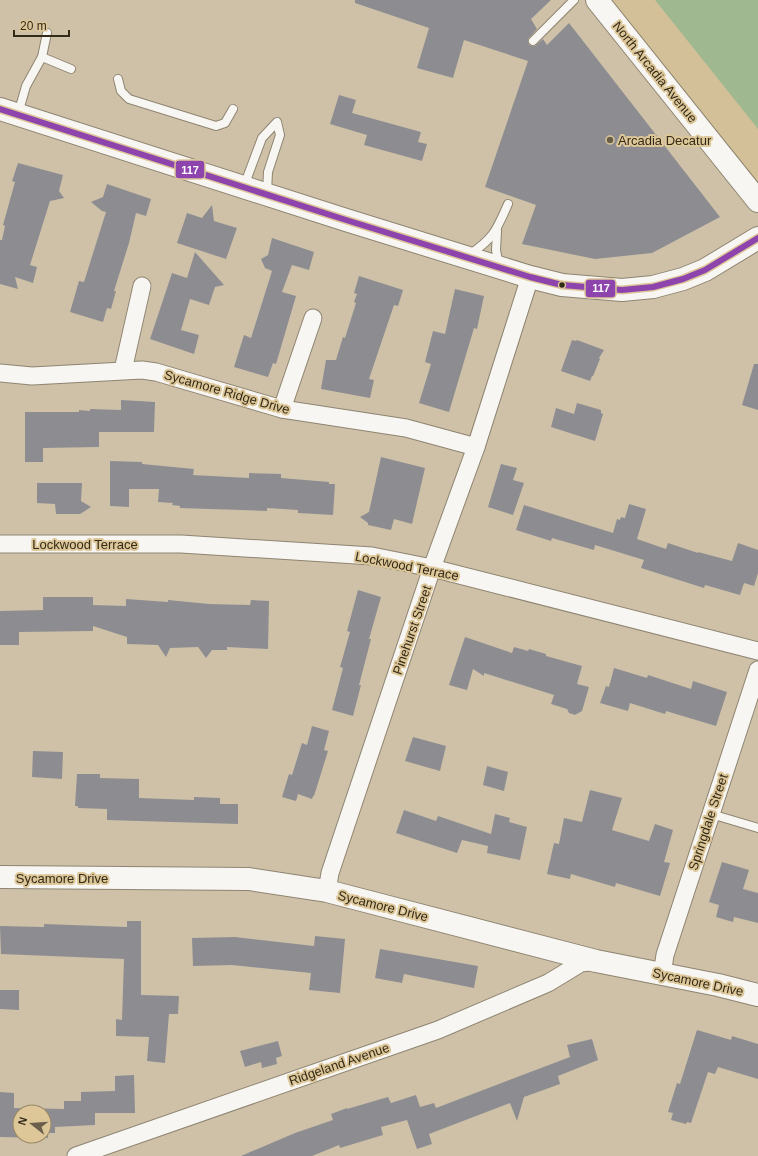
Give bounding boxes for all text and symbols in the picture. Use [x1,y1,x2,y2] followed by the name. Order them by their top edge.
[14,12,69,38] scale bar
[20,19,47,33] text: 20 m
[610,19,700,125] street label: North Arcadia Avenue
[618,133,712,148] place label: Arcadia Decatur
[605,135,615,145] marker: Arcadia Decatur
[175,160,205,179] line badge: 117
[181,164,199,176] text: 117
[585,279,616,298] line badge: 117
[557,280,567,290] unlabelled marker
[592,282,610,294] text: 117
[162,367,292,417] street label: Sycamore Ridge Drive
[32,537,138,552] street label: Lockwood Terrace
[354,549,460,583] street label: Lockwood Terrace
[390,583,434,677] street label: Pinehurst Street
[685,772,731,872] street label: Springdale Street
[16,871,108,886] street label: Sycamore Drive
[336,888,430,924] street label: Sycamore Drive
[651,965,745,999] street label: Sycamore Drive
[287,1040,391,1088] street label: Ridgeland Avenue
[12,1104,52,1144] north arrow
[16,1115,29,1127] text: N

